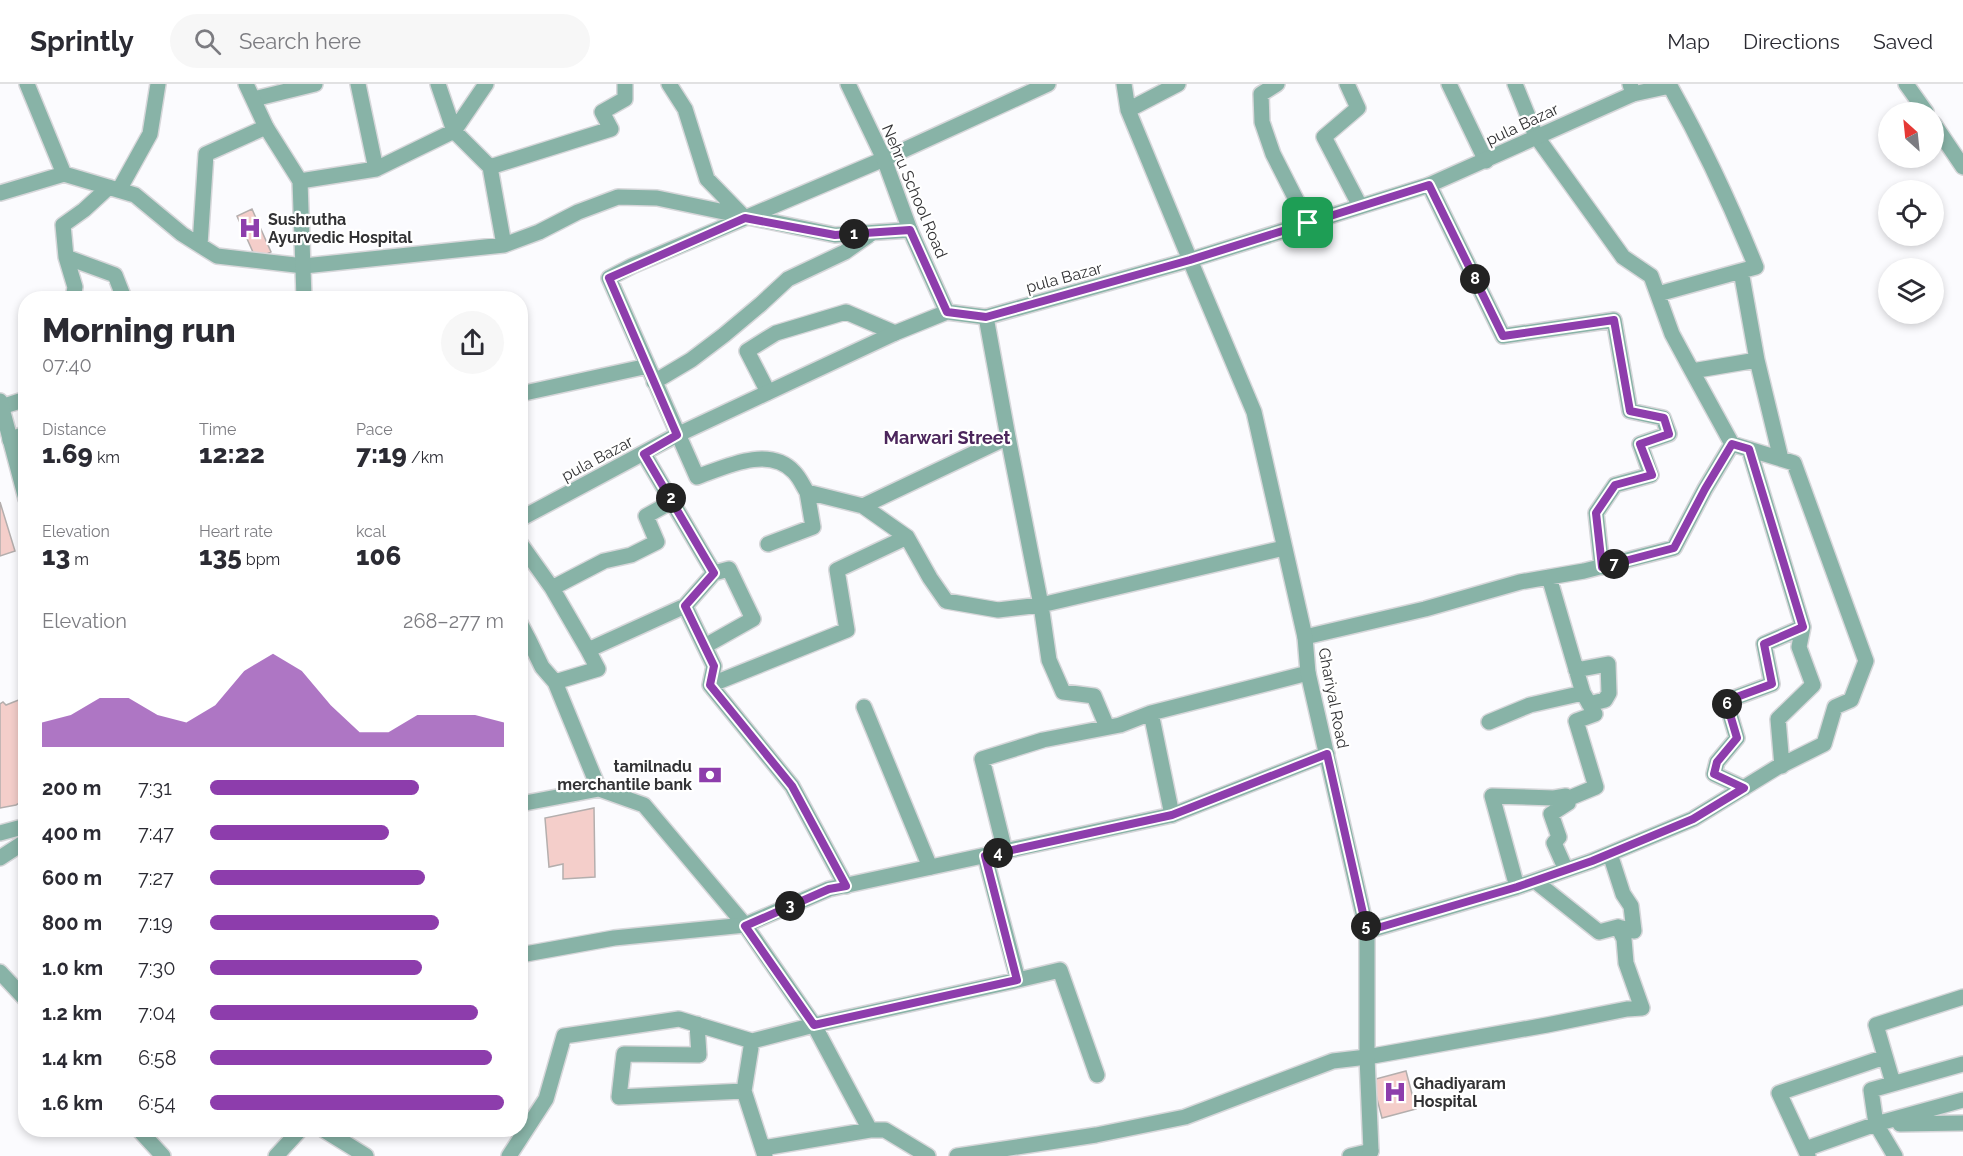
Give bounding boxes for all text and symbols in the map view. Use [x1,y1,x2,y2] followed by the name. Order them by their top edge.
[170,14,590,68] search box
[30,25,134,58] text: Sprintly
[191,25,224,58] icon: search
[239,28,361,54] text: Search here
[1667,29,1710,54] text: Map
[1743,29,1840,54] text: Directions
[1873,29,1933,54] text: Saved
[1483,99,1562,150] street label: pula Bazar
[1878,102,1944,168] north arrow
[1878,102,1944,324] map controls
[878,122,951,261] street label: Nehru School Road
[1878,180,1944,246] button: locate
[1282,197,1333,248] pin
[1291,206,1324,239] icon: arrive
[268,210,413,247] place label: Sushrutha Ayurvedic Hospital
[237,215,263,241] hospital icon: Sushrutha Ayurvedic Hospital
[839,219,869,249] pin: 1
[850,224,858,243] text: 1
[1024,258,1105,297] street label: pula Bazar
[1878,258,1944,324] button: layers
[1460,264,1490,294] pin: 8
[1470,269,1480,288] text: 8
[42,311,236,350] text: Morning run
[441,311,504,374] button: share
[42,353,92,377] text: 07:40
[42,420,106,439] text: Distance
[199,420,236,439] text: Time
[356,420,393,439] text: Pace
[884,427,1010,448] district label: Marwari Street
[558,432,637,485] street label: pula Bazar
[42,439,93,469] text: 1.69
[199,439,265,469] text: 12:22
[356,439,407,469] text: 7:19
[93,448,120,467] text: km
[407,448,444,467] text: /km
[656,483,686,513] pin: 2
[666,488,676,507] text: 2
[42,522,110,541] text: Elevation
[199,522,273,541] text: Heart rate
[356,522,386,541] text: kcal
[42,541,70,571] text: 13
[199,541,242,571] text: 135
[356,541,401,571] text: 106
[1599,549,1629,579] pin: 7
[70,550,89,569] text: m
[242,550,280,569] text: bpm
[1610,554,1618,573] text: 7
[42,609,127,633] text: Elevation
[403,609,504,633] text: 268–277 m
[1314,646,1353,750] street label: Ghariyal Road
[1712,689,1742,719] pin: 6
[1722,694,1732,713] text: 6
[557,757,692,794] place label: tamilnadu merchantile bank
[697,762,723,788] bank icon: tamilnadu merchantile bank
[42,776,101,800] text: 200 m
[138,776,172,800] text: 7:31
[42,821,101,845] text: 400 m
[138,821,174,845] text: 7:47
[983,838,1013,868] pin: 4
[993,843,1003,862] text: 4
[42,866,102,890] text: 600 m
[138,866,174,890] text: 7:27
[775,891,805,921] pin: 3
[786,896,794,915] text: 3
[42,911,102,935] text: 800 m
[138,911,173,935] text: 7:19
[1351,911,1381,941] pin: 5
[1362,916,1370,935] text: 5
[42,956,103,980] text: 1.0 km
[138,956,175,980] text: 7:30
[42,1001,102,1025] text: 1.2 km
[138,1001,176,1025] text: 7:04
[42,1046,102,1070] text: 1.4 km
[138,1046,177,1070] text: 6:58
[1413,1074,1506,1111] place label: Ghadiyaram Hospital
[1382,1079,1408,1105] hospital icon: Ghadiyaram Hospital
[42,1091,103,1115] text: 1.6 km
[138,1091,176,1115] text: 6:54

